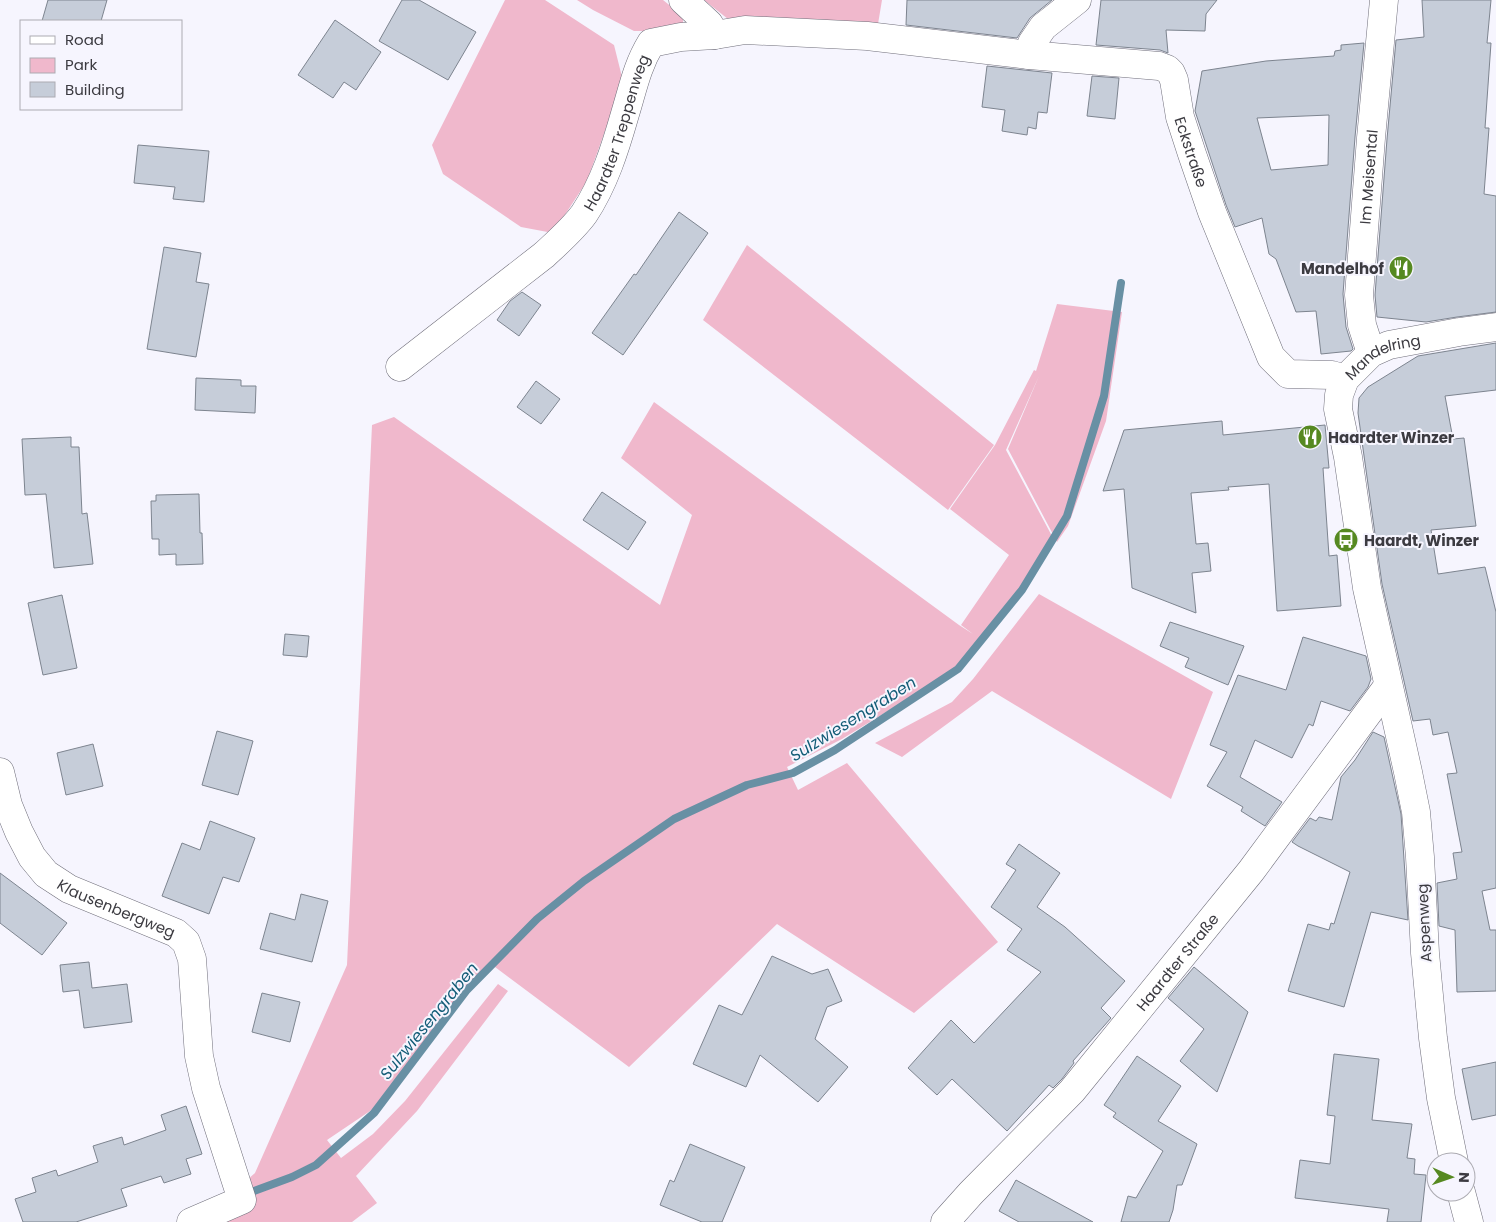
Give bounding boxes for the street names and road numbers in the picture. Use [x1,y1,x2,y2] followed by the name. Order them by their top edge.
[578,51,654,215] street label: Haardter Treppenweg
[1170,114,1213,190] street label: Eckstraße
[1354,128,1382,225] street label: Im Meisental
[1340,329,1422,384] street label: Mandelring
[53,874,179,942] street label: Klausenbergweg
[1411,883,1437,963] street label: Aspenweg
[1131,909,1223,1015] street label: Haardter Straße

